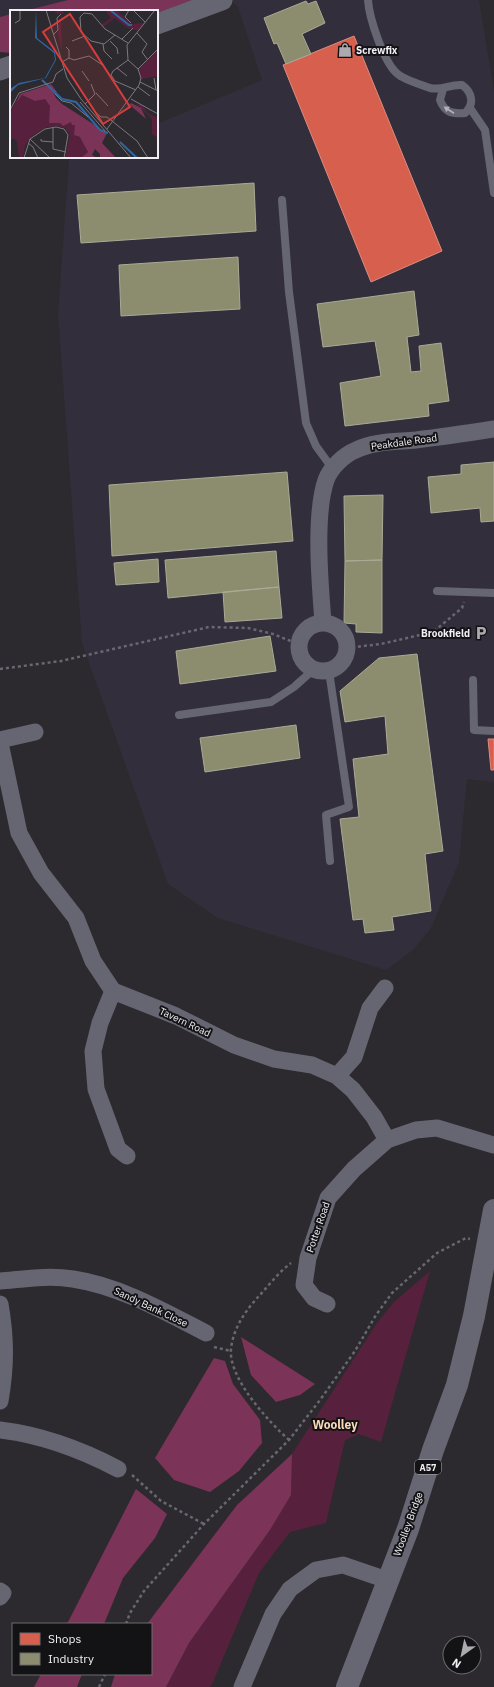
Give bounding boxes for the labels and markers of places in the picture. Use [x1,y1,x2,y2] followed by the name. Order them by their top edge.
[337,42,353,58] shop icon: Screwfix
[356,44,398,57] place label: Screwfix
[473,625,489,641] parking icon: Brookfield
[421,627,470,640] place label: Brookfield

